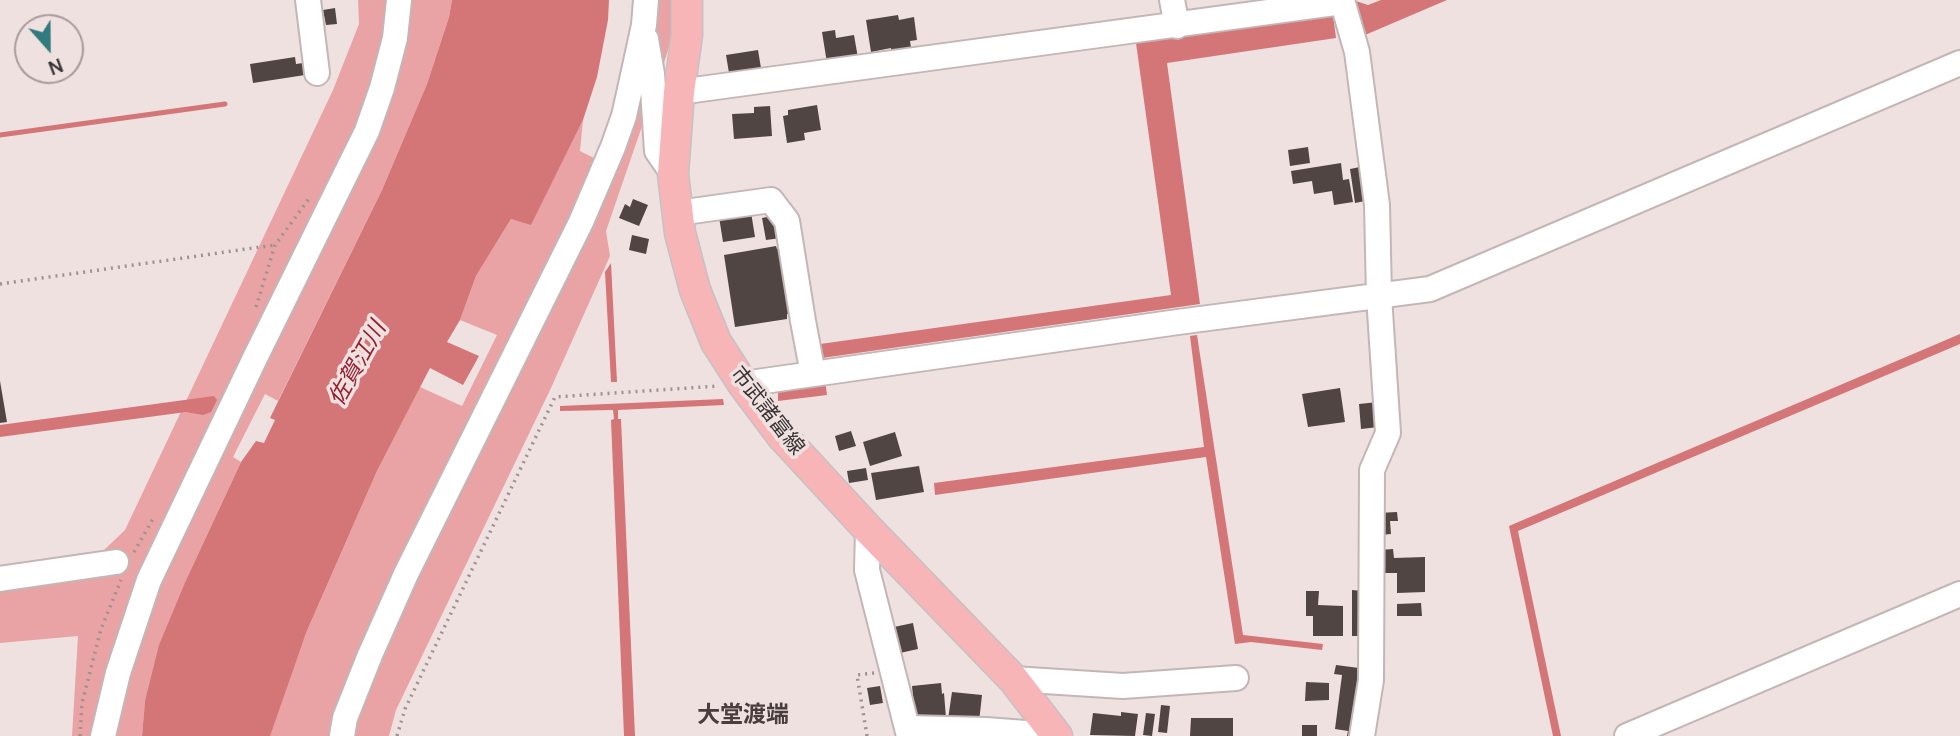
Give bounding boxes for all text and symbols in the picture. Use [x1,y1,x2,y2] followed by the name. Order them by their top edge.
[14,14,84,84] north arrow
[45,52,67,81] text: N
[324,317,392,411] water label: 佐賀江川
[725,362,809,460] street label: 市武諸富線
[697,702,789,730] district label: 大堂渡端

